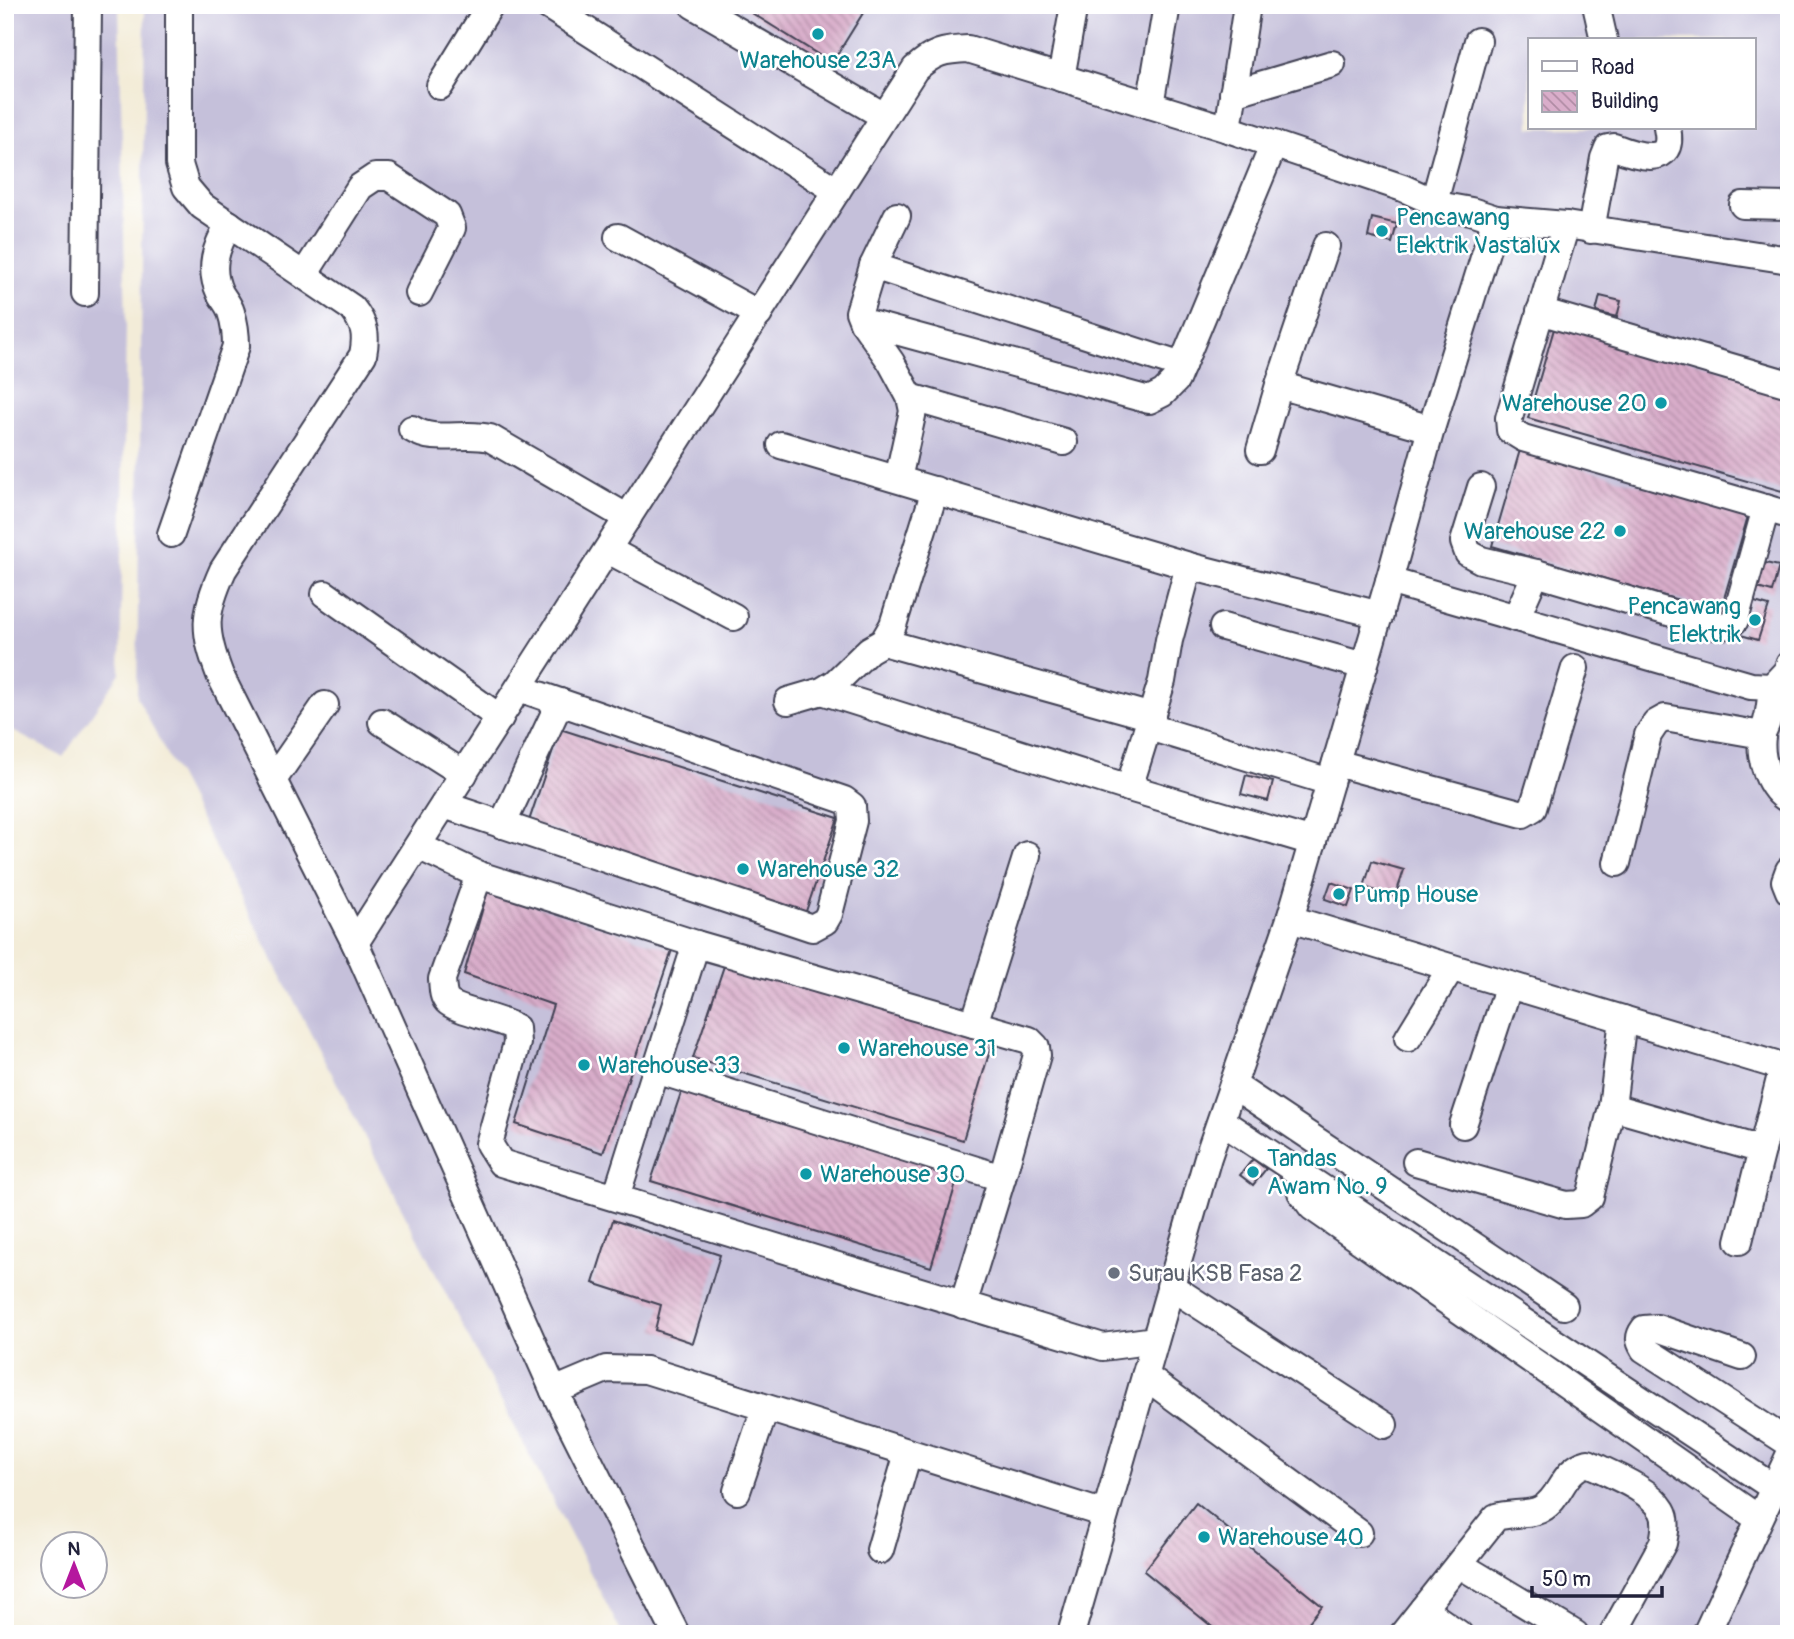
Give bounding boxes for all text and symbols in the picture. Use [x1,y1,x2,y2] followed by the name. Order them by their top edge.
[810,26,826,42] marker: Warehouse 23A
[1528,38,1756,130] legend
[739,46,897,75] place label: Warehouse 23A
[1591,54,1635,81] text: Road
[1591,88,1658,115] text: Building
[1396,203,1561,260] place label: Pencawang Elektrik Vastalux
[1374,223,1390,239] marker: Pencawang Elektrik Vastalux
[1502,389,1647,418] place label: Warehouse 20
[1653,395,1669,411] marker: Warehouse 20
[1464,517,1606,546] place label: Warehouse 22
[1612,523,1628,539] marker: Warehouse 22
[1627,592,1741,649] place label: Pencawang Elektrik
[1747,612,1763,628] marker: Pencawang Elektrik
[757,855,899,884] place label: Warehouse 32
[735,861,751,877] marker: Warehouse 32
[1353,880,1478,909] place label: Pump House
[1331,886,1347,902] marker: Pump House
[858,1034,996,1063] place label: Warehouse 31
[836,1040,852,1056] marker: Warehouse 31
[598,1051,740,1080] place label: Warehouse 33
[576,1057,592,1073] marker: Warehouse 33
[1267,1144,1388,1201] place label: Tandas Awam No. 9
[820,1160,965,1189] place label: Warehouse 30
[1245,1164,1261,1180] marker: Tandas Awam No. 9
[798,1166,814,1182] marker: Warehouse 30
[1128,1259,1303,1288] place label: Surau KSB Fasa 2
[1106,1265,1122,1281] marker: Surau KSB Fasa 2
[1218,1523,1364,1552] place label: Warehouse 40
[1196,1529,1212,1545] marker: Warehouse 40
[38,1530,108,1600] north arrow
[68,1537,81,1561] text: N
[1532,1555,1661,1599] scale bar
[1542,1566,1591,1593] text: 50 m

